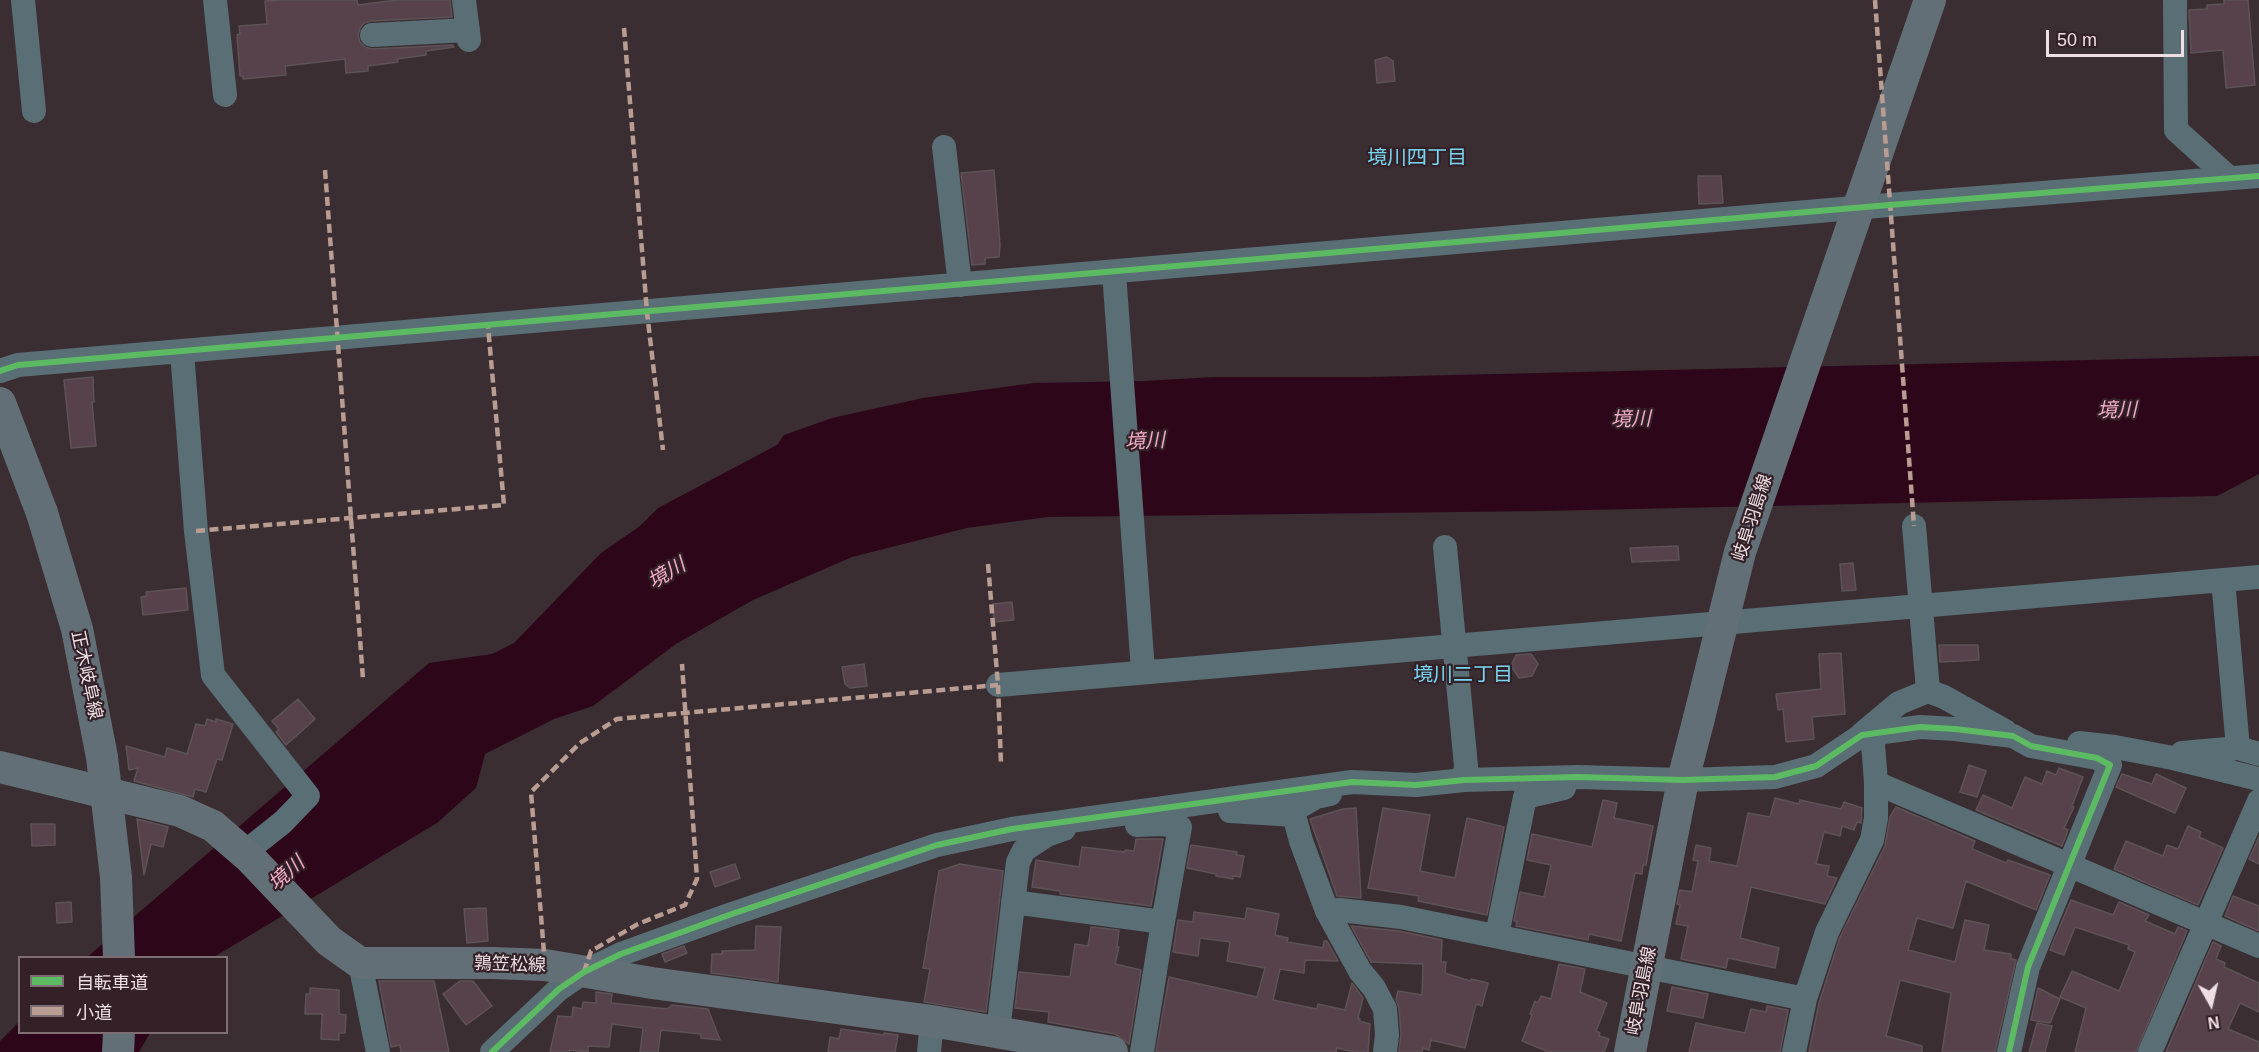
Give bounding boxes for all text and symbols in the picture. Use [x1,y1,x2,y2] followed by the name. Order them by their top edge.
[2049,18,2187,56] scale bar
[2057,30,2097,50] text: 50 m
[1367,146,1467,170] district label: 境川四丁目
[2097,399,2137,423] water label: 境川
[1611,408,1651,432] water label: 境川
[1124,429,1166,455] water label: 境川
[1729,472,1777,564] street label: 岐阜羽島線
[644,553,690,595] water label: 境川
[66,629,106,721] street label: 正木岐阜線
[1413,663,1513,687] district label: 境川二丁目
[264,852,310,896] water label: 境川
[1623,945,1661,1037] street label: 岐阜羽島線
[474,953,546,977] street label: 鶉笠松線
[18,956,228,1034] legend
[76,973,148,993] text: 自転車道
[2181,974,2241,1034] north arrow
[76,1003,112,1023] text: 小道
[2207,1013,2220,1032] text: N

